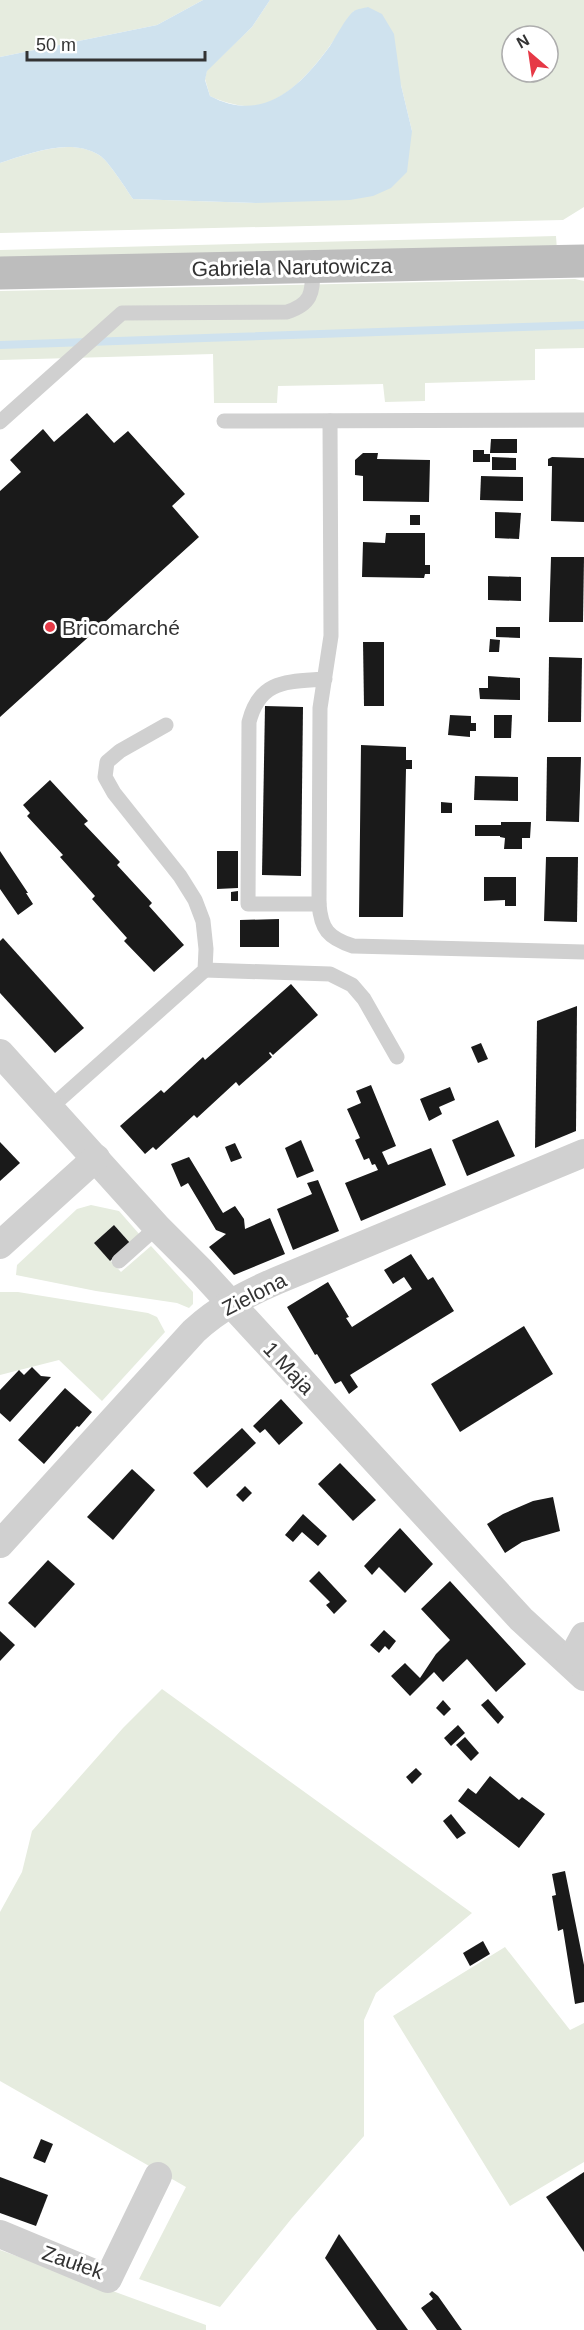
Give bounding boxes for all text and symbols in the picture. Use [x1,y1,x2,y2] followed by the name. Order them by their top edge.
[27,24,206,62] scale bar
[500,24,560,84] north arrow
[514,31,532,52] text: N
[36,35,76,55] text: 50 m
[191,254,393,280] street label: Gabriela Narutowicza
[62,616,180,639] place label: Bricomarché
[43,620,57,634] marker: Bricomarché
[218,1268,290,1320] street label: Zielona
[259,1337,319,1399] street label: 1 Maja
[39,2241,107,2283] street label: Zaułek

